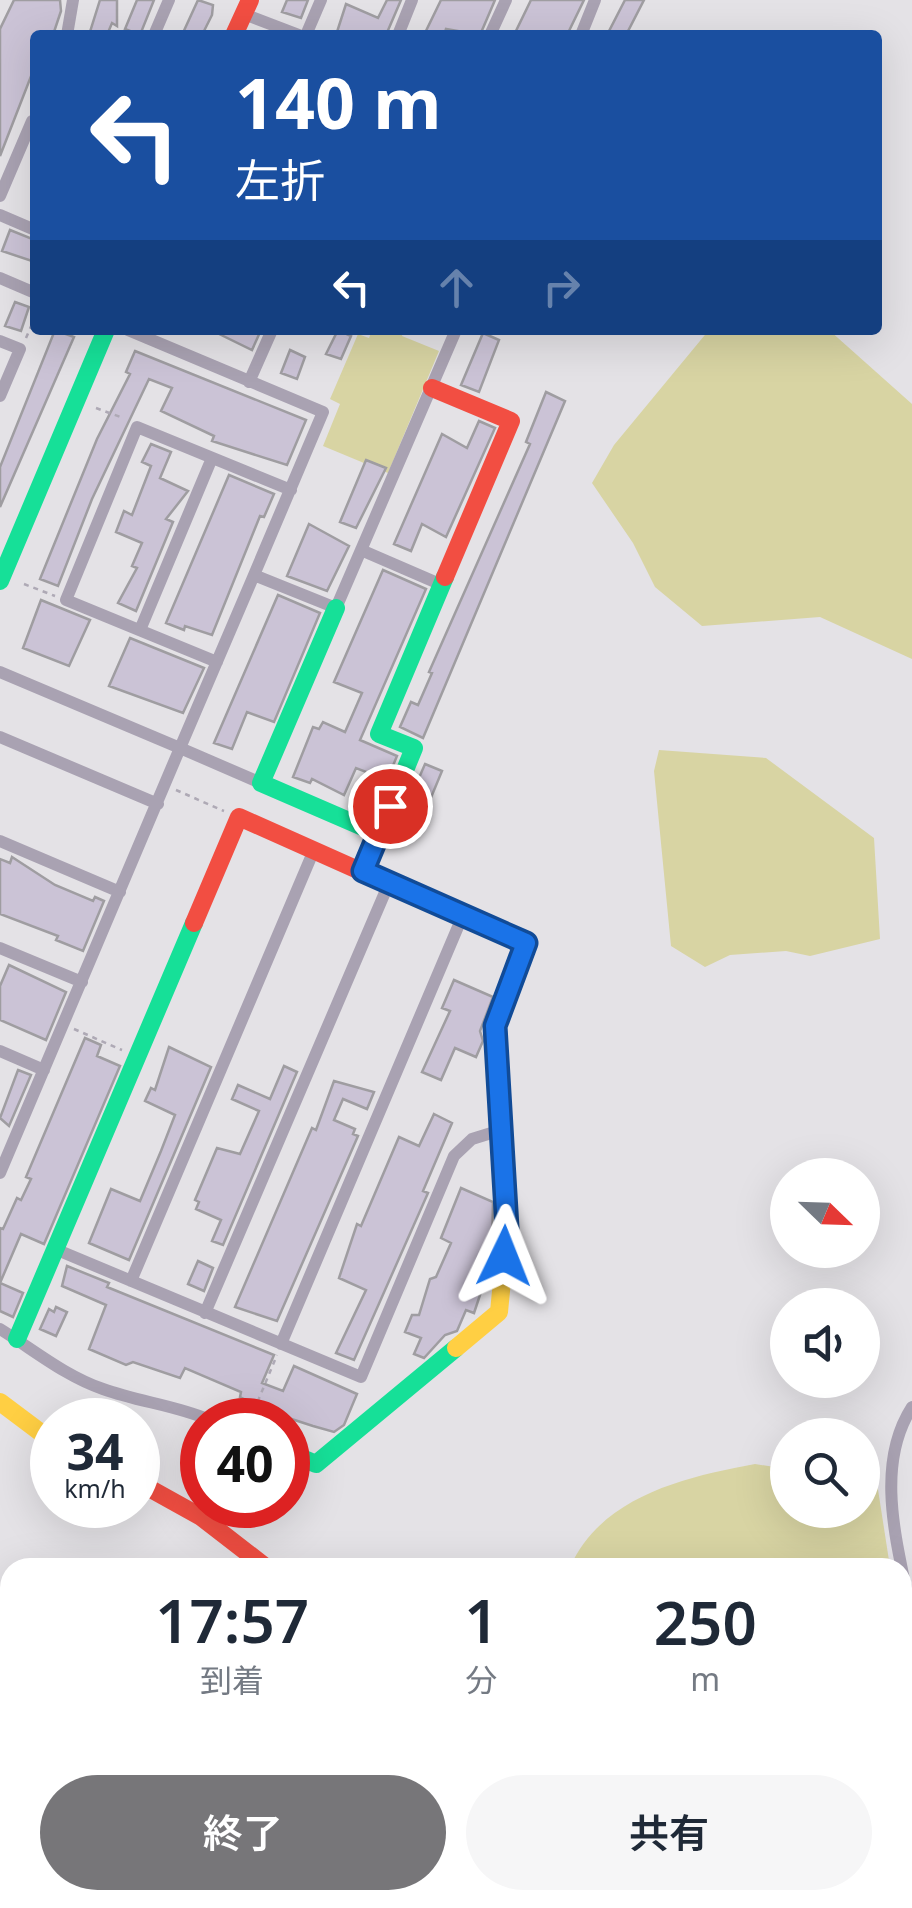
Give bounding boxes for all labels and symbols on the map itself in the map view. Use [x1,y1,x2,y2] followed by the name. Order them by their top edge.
[348,764,433,849] pin
[770,1158,880,1268] north arrow
[452,1204,556,1308] position arrow
[180,1398,310,1528] speed limit sign: 40

